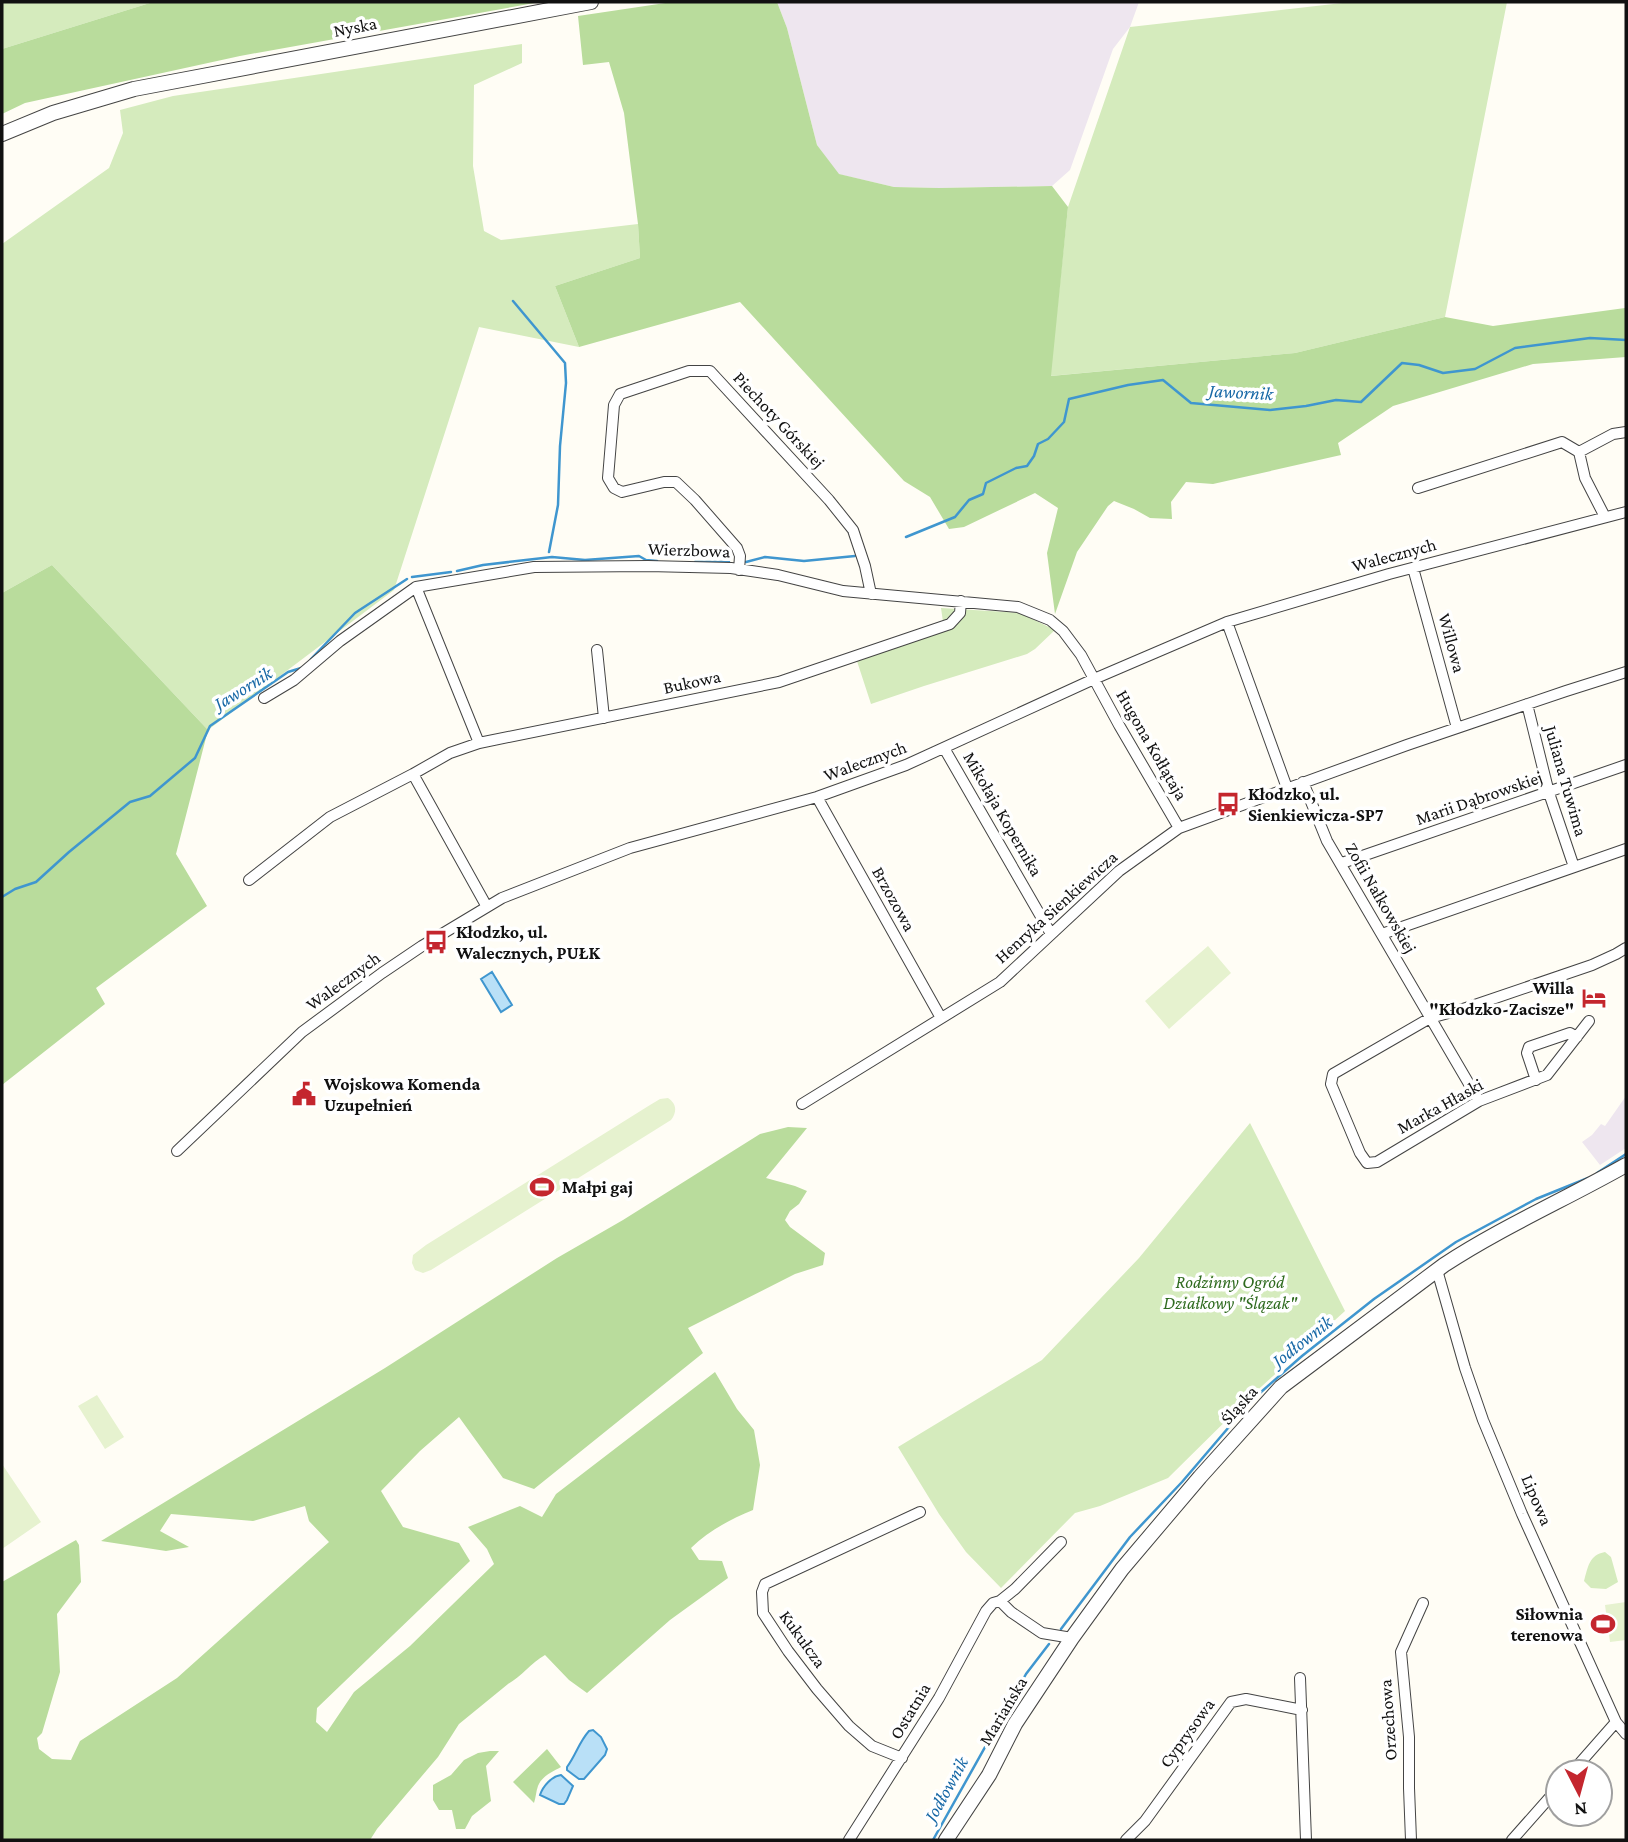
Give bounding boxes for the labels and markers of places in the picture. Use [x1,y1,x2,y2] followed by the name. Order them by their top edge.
[1248,784,1384,825] place label: Kłodzko, ul. Sienkiewicza-SP7
[1214,790,1242,818] bus stop icon: Kłodzko, ul. Sienkiewicza-SP7
[455,922,600,963] place label: Kłodzko, ul. Walecznych, PUŁK
[422,928,450,956] bus stop icon: Kłodzko, ul. Walecznych, PUŁK
[1429,978,1574,1019] place label: Willa "Kłodzko-Zacisze"
[1580,984,1608,1012] hotel icon: Willa "Kłodzko-Zacisze"
[323,1074,481,1115] place label: Wojskowa Komenda Uzupełnień
[290,1080,318,1108] public building icon: Wojskowa Komenda Uzupełnień
[528,1173,556,1201] sports icon: Małpi gaj
[562,1177,633,1198] place label: Małpi gaj
[1511,1604,1583,1645] place label: Siłownia terenowa
[1589,1610,1617,1638] sports icon: Siłownia terenowa

